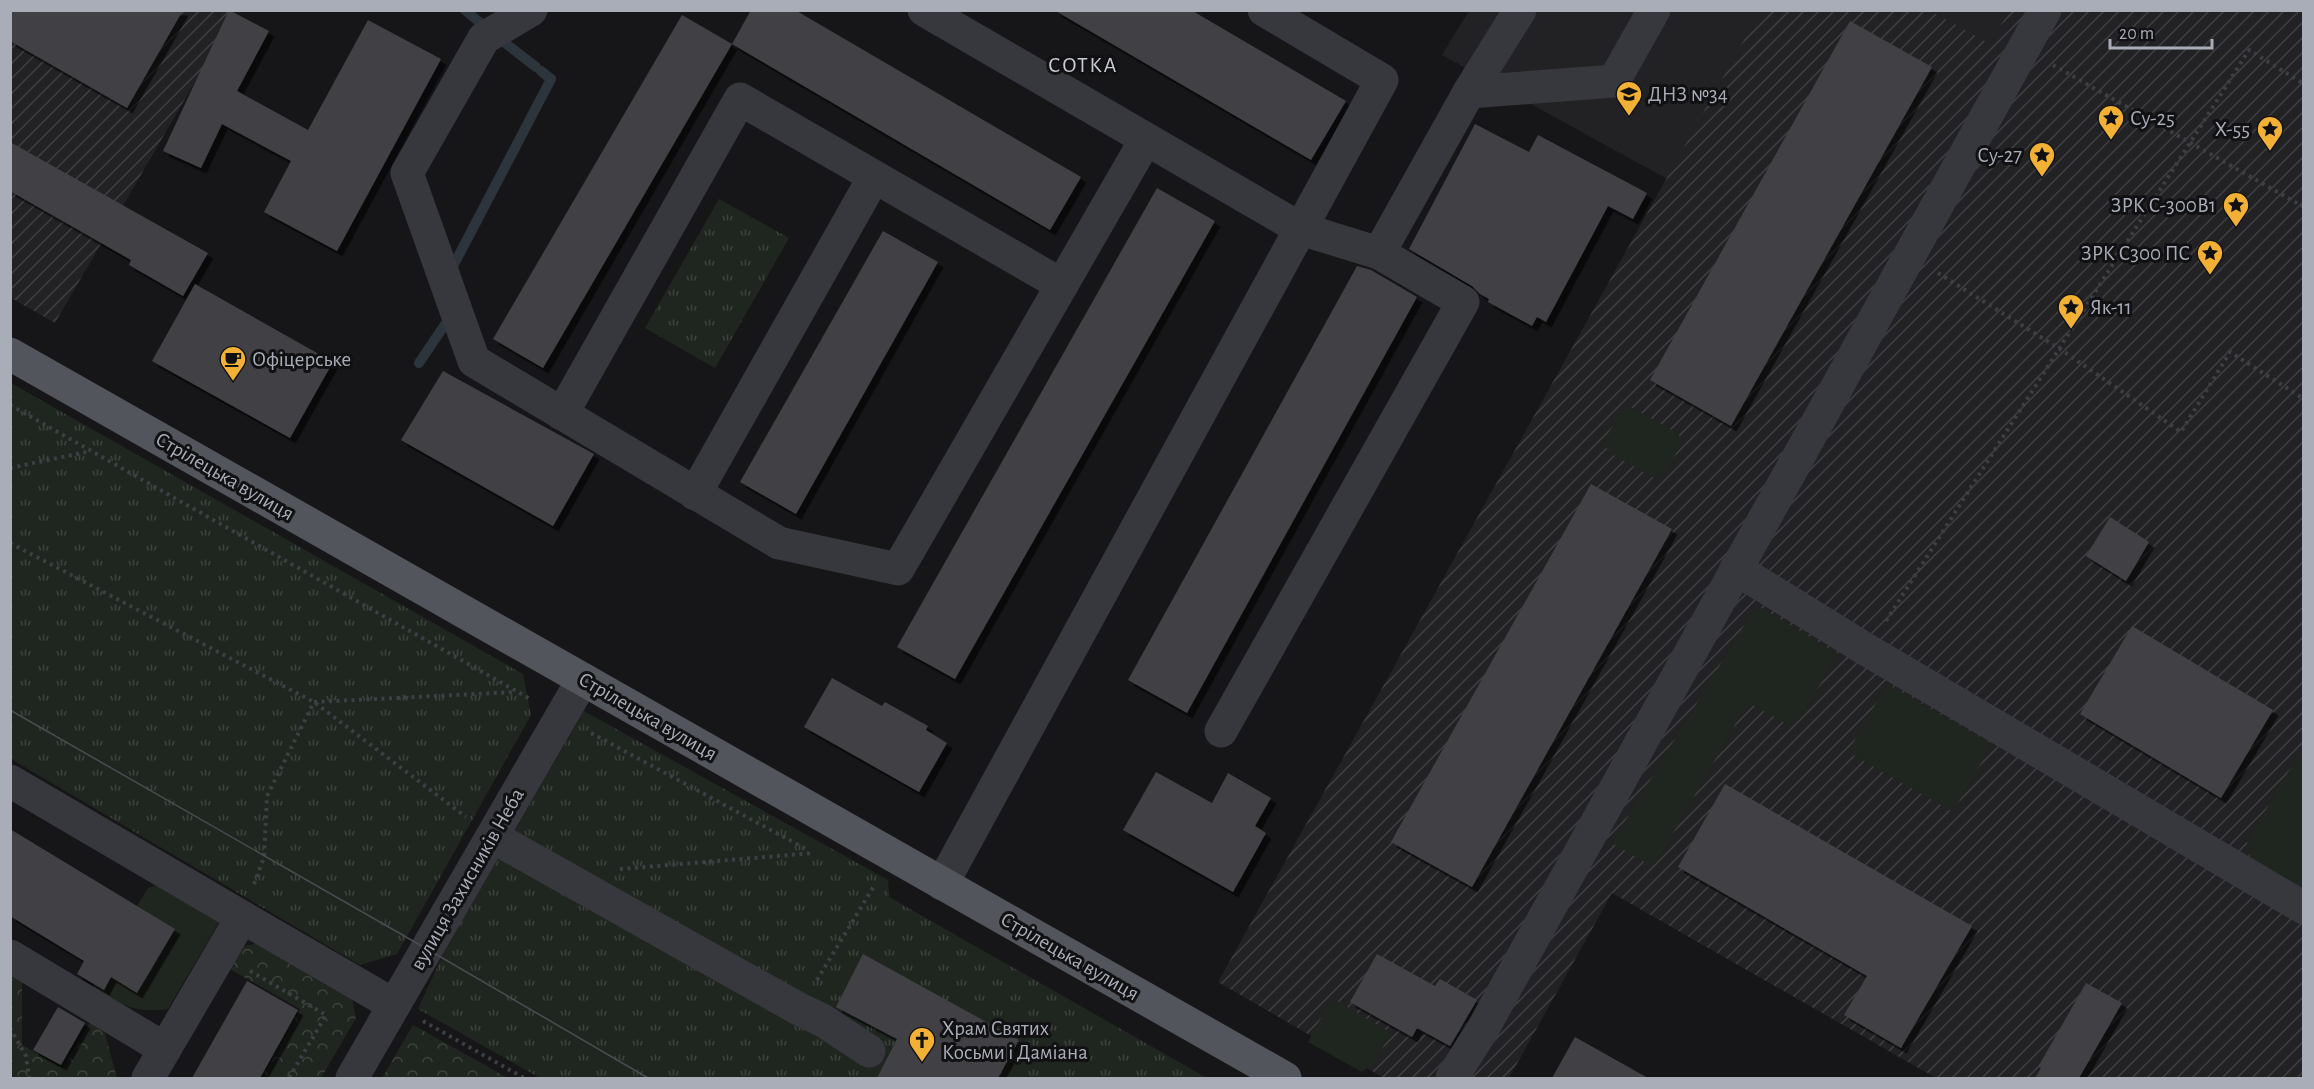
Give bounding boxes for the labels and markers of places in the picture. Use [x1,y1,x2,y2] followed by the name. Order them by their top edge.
[1614,79,1644,117] school or university icon: ДНЗ №34
[1648,84,1728,105] place label: ДНЗ №34
[2096,103,2126,141] place icon: Су-25
[2130,108,2175,129] place label: Су-25
[2255,114,2285,152] place icon: Х-55
[2215,119,2250,140] place label: Х-55
[2027,140,2057,178] place icon: Су-27
[1977,145,2022,166] place label: Су-27
[2221,190,2251,228] place icon: ЗРК С-300В1
[2111,195,2216,216] place label: ЗРК С-300В1
[2195,238,2225,276] place icon: ЗРК С300 ПС
[2081,243,2190,264] place label: ЗРК С300 ПС
[2056,292,2086,330] place icon: Як-11
[2090,297,2132,318] place label: Як-11
[218,344,248,382] cafe icon: Офіцерське
[252,349,351,370] place label: Офіцерське
[942,1018,1088,1063] place label: Храм Святих Косьми і Даміана
[907,1025,937,1063] church icon: Храм Святих Косьми і Даміана

